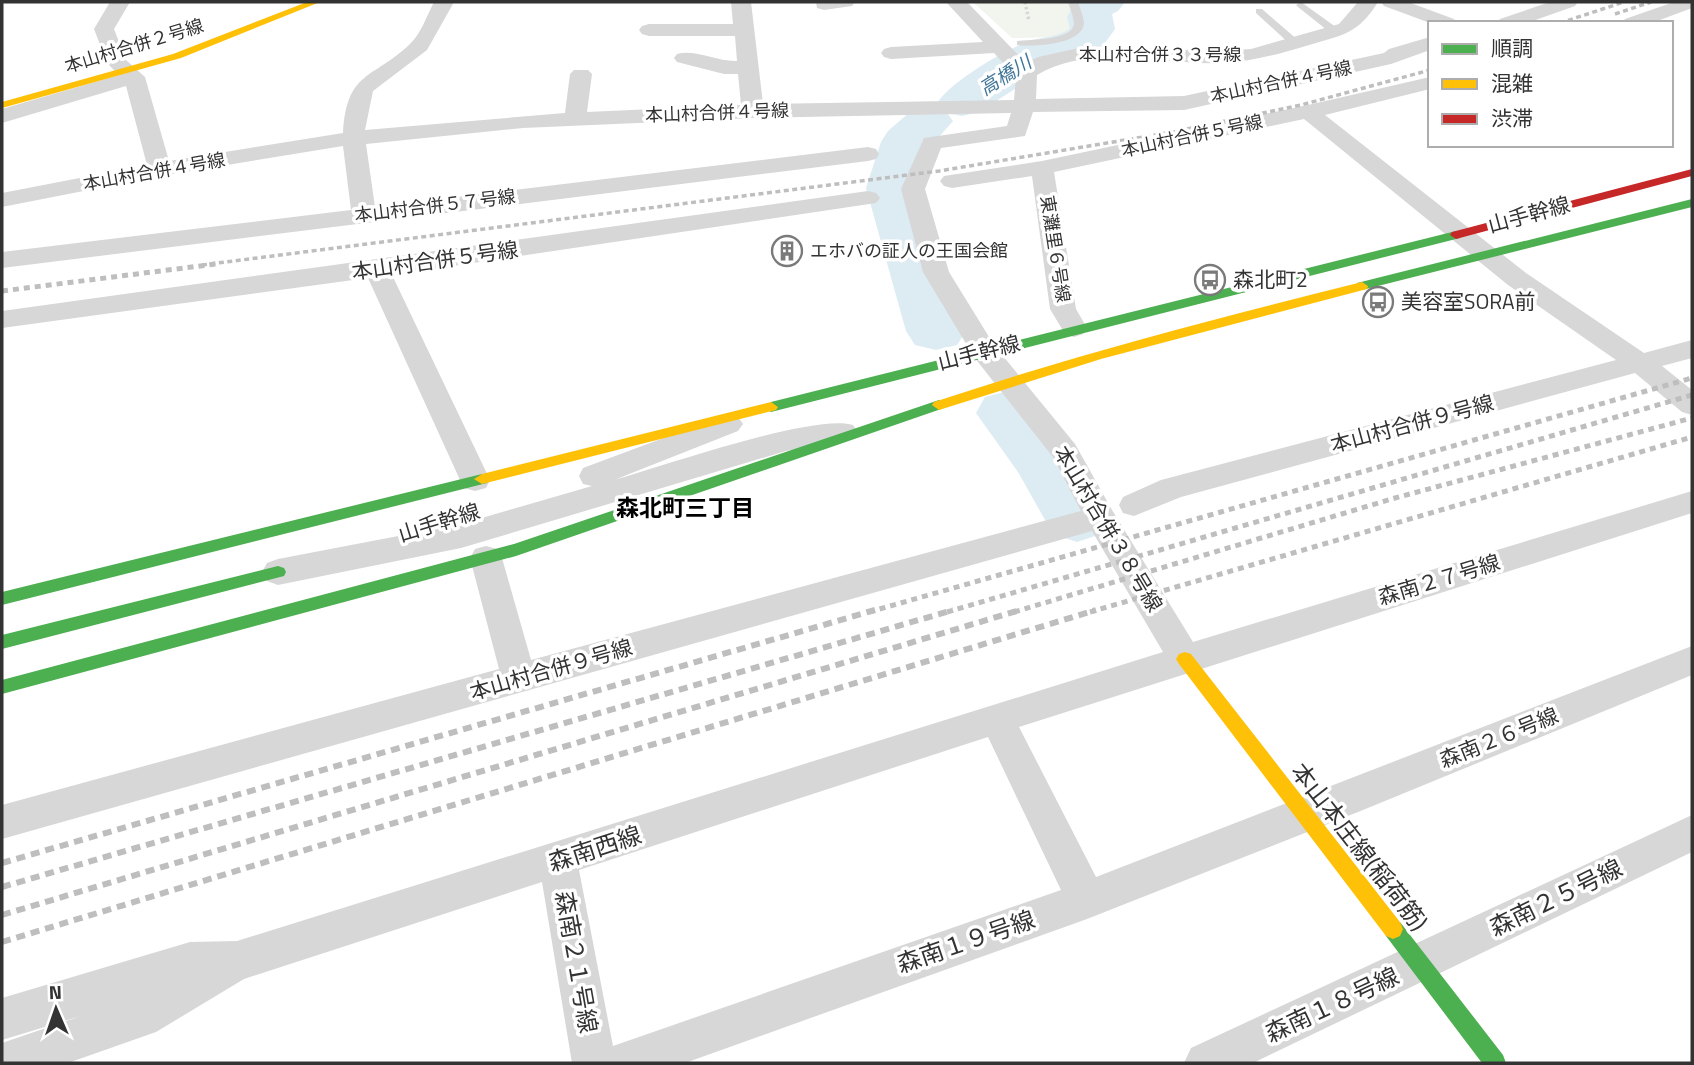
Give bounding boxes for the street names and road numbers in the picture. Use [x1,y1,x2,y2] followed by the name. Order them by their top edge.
[61,12,207,79] street label: 本山村合併２号線
[1079,41,1241,68] street label: 本山村合併３３号線
[1208,53,1354,110] street label: 本山村合併４号線
[645,96,789,129] street label: 本山村合併４号線
[1119,107,1265,164] street label: 本山村合併５号線
[81,146,227,197] street label: 本山村合併４号線
[353,182,517,229] street label: 本山村合併５７号線
[1484,188,1573,240] street label: 山手幹線
[1034,193,1077,304] street label: 東灘里６号線
[349,232,520,288] street label: 本山村合併５号線
[934,326,1023,378] street label: 山手幹線
[1326,386,1497,460] street label: 本山村合併９号線
[1046,439,1171,618] street label: 本山村合併３８号線
[394,494,484,550] street label: 山手幹線
[1374,545,1504,613] street label: 森南２７号線
[466,631,636,708] street label: 本山村合併９号線
[1434,699,1563,776] street label: 森南２６号線
[1283,755,1437,938] street label: 本山本庄線(稲荷筋)
[543,816,646,880] street label: 森南西線
[1483,849,1628,945] street label: 森南２５号線
[547,888,607,1036] street label: 森南２１号線
[892,901,1040,982] street label: 森南１９号線
[1259,957,1404,1051] street label: 森南１８号線

